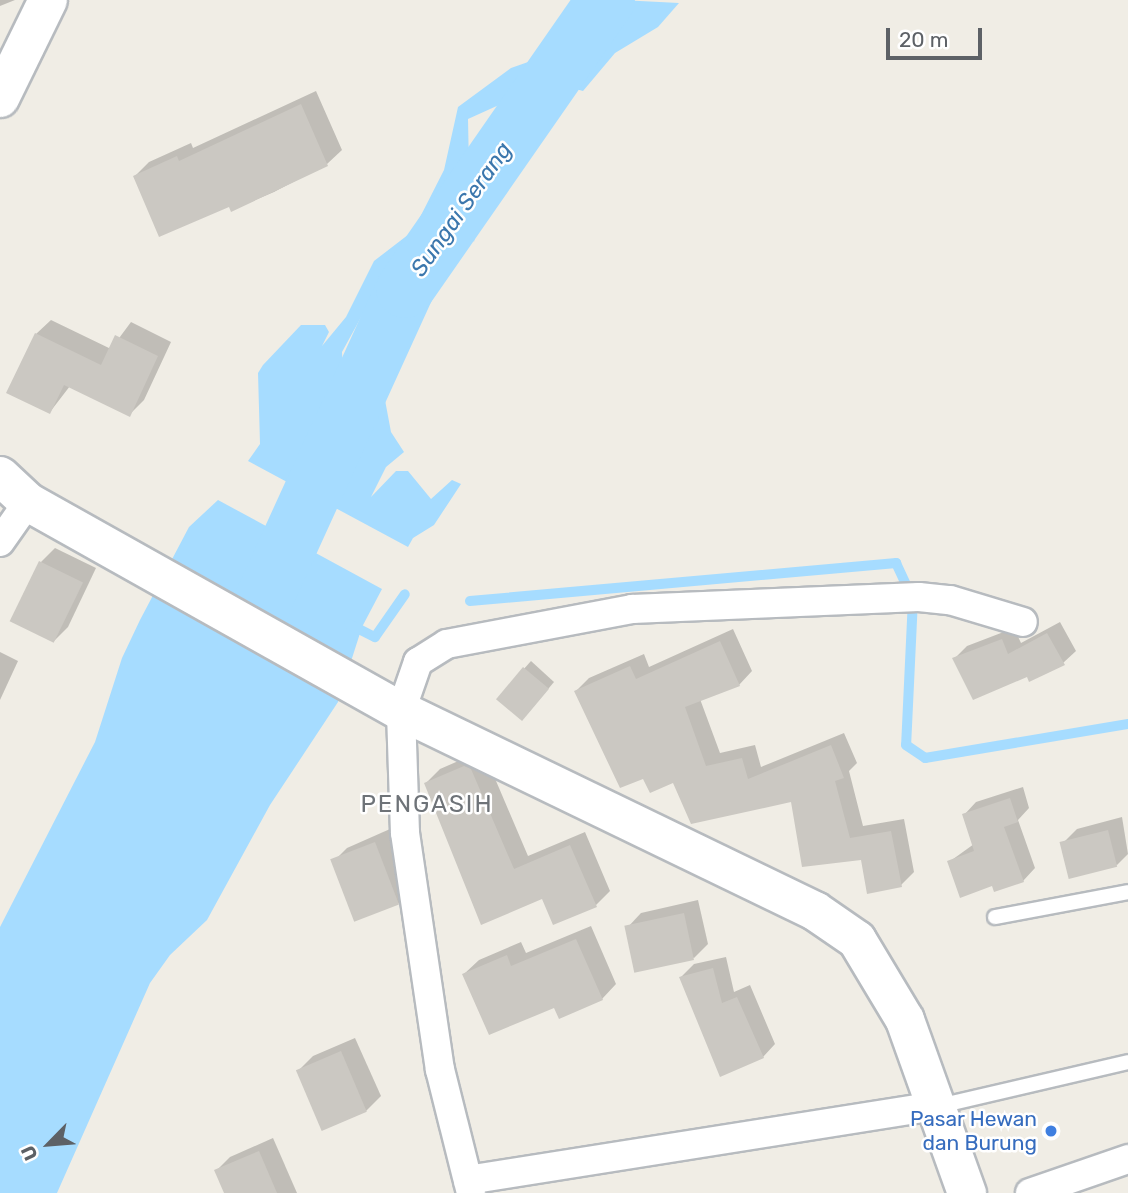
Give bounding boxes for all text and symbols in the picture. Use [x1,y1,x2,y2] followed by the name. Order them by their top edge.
[890,14,986,58] scale bar
[899,27,948,52] text: 20 m
[405,137,517,281] water label: Sungai Serang
[361,791,493,819] district label: PENGASIH
[909,1106,1037,1156] place label: Pasar Hewan dan Burung
[14,1109,84,1179] north arrow
[1043,1123,1059,1139] marker: Pasar Hewan dan Burung
[16,1142,43,1164] text: U

